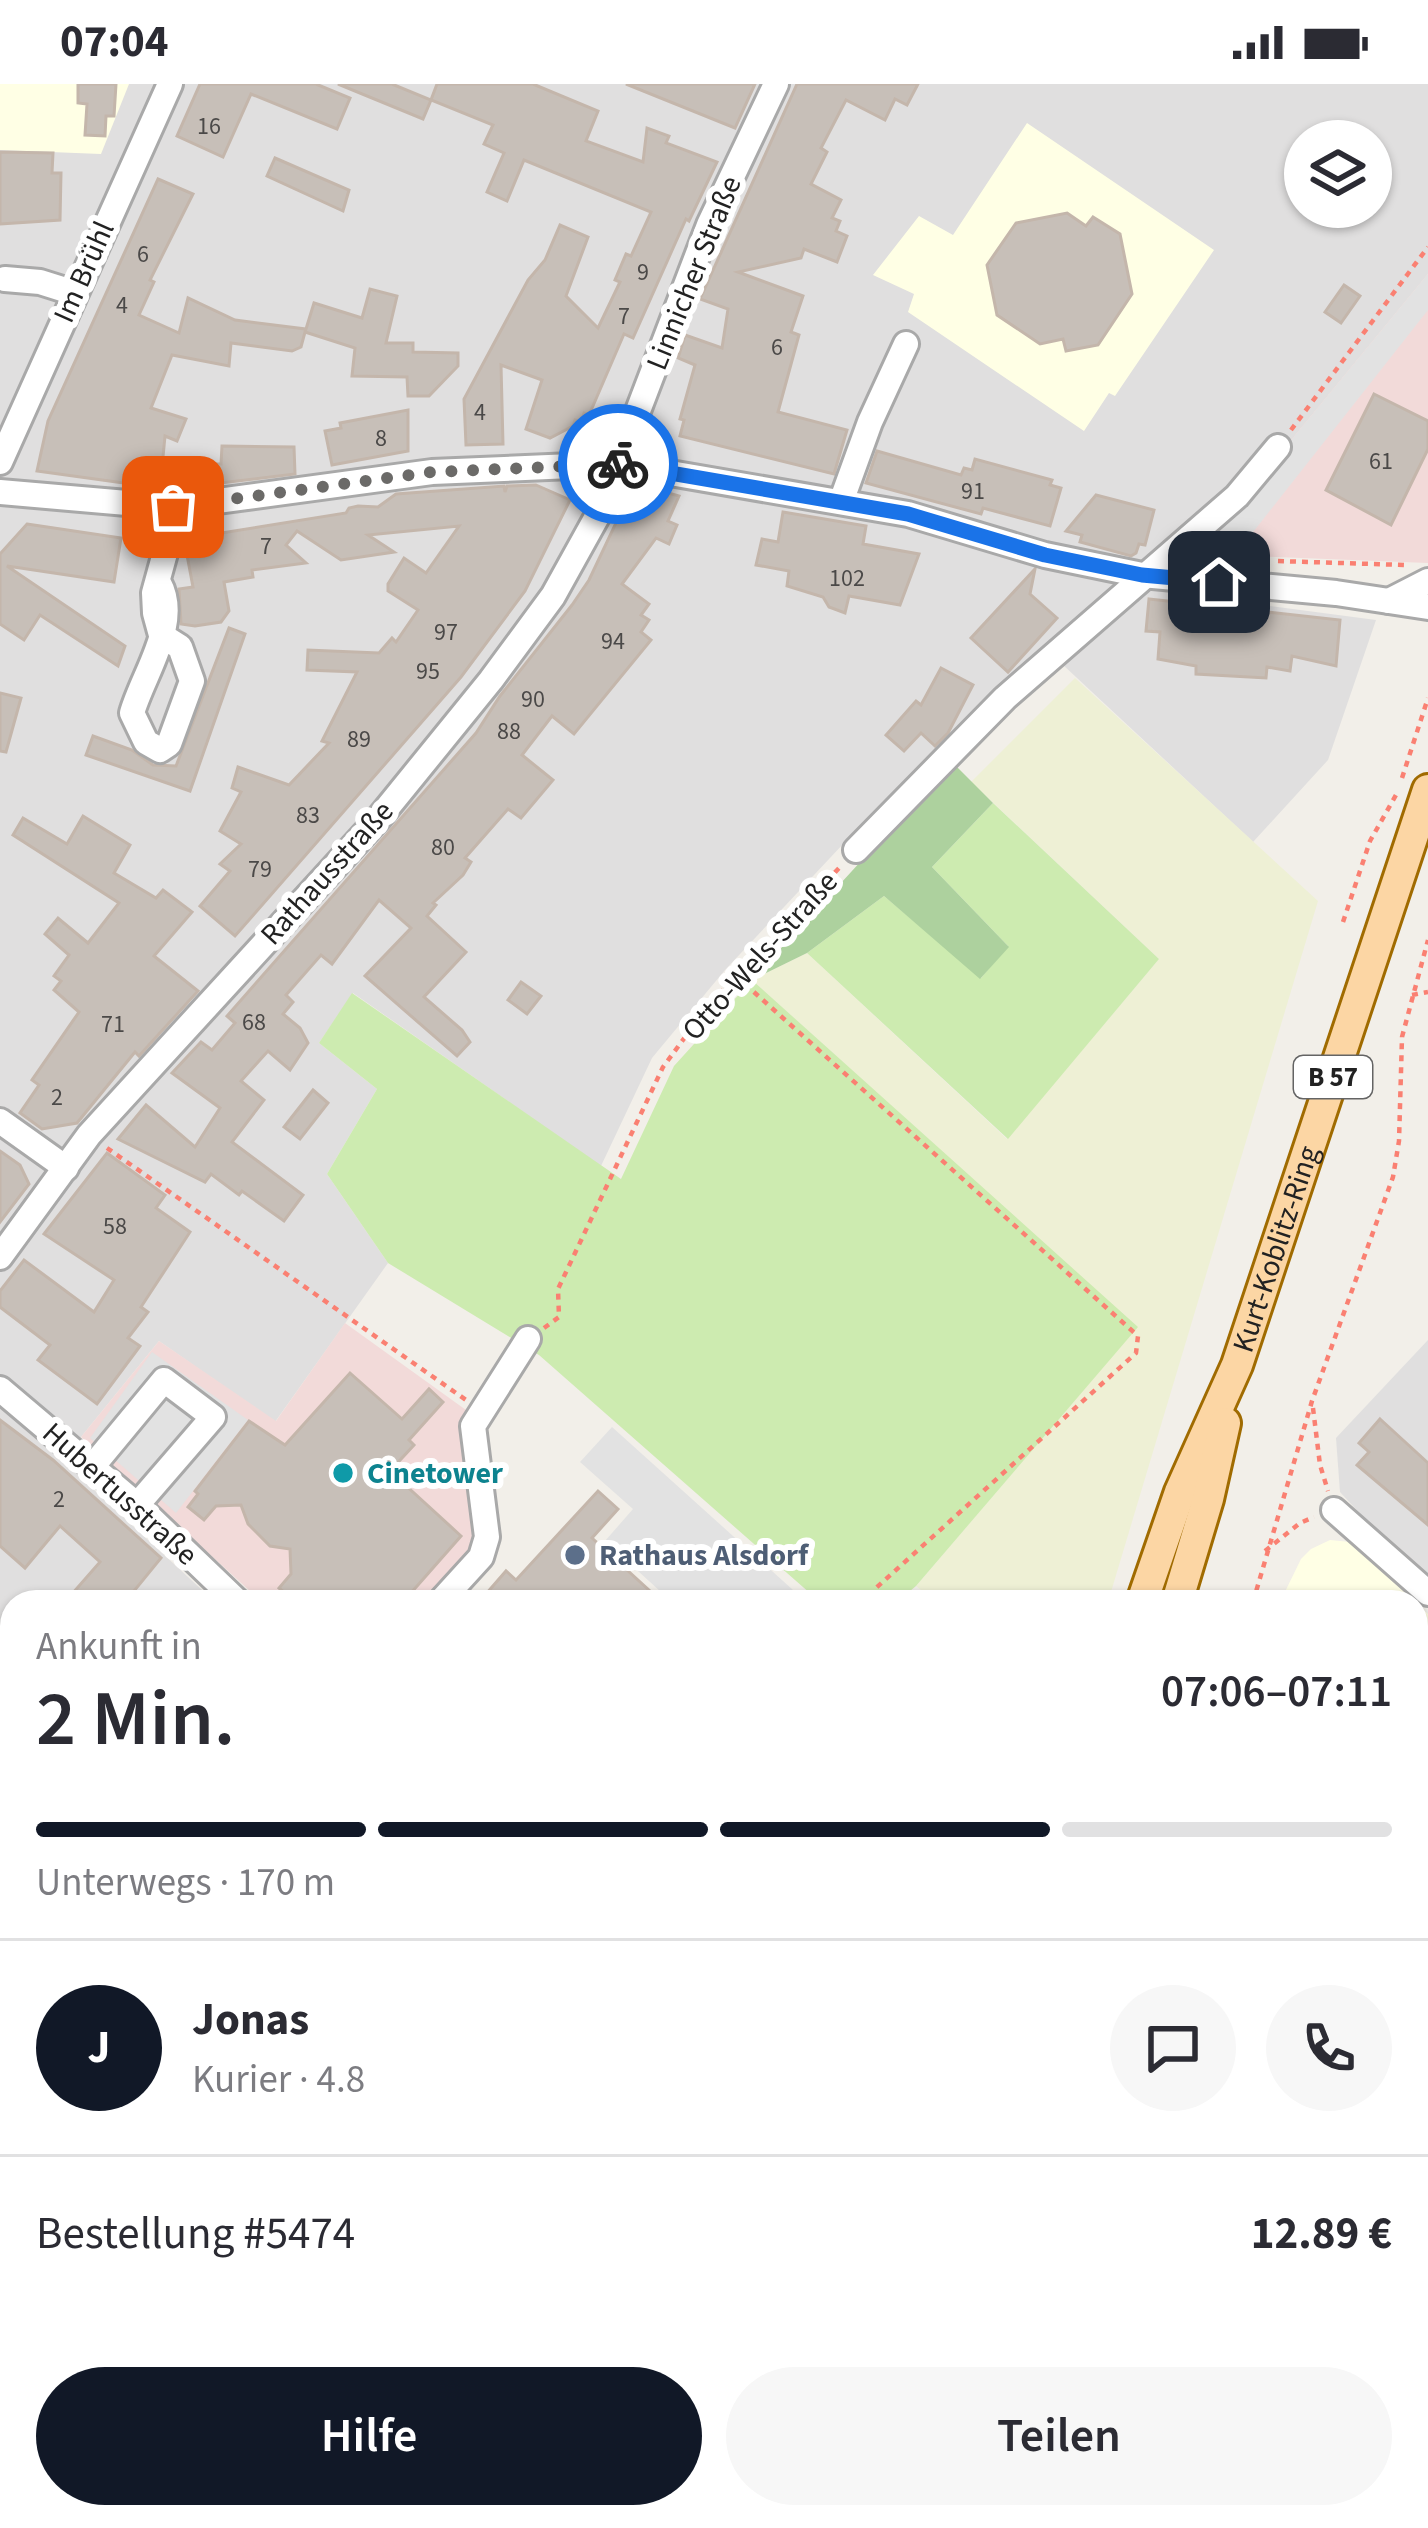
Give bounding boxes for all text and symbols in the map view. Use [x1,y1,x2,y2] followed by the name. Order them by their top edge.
[60,10,169,74] text: 07:04
[197,109,221,144] house number: 16
[1284,120,1392,228] map controls
[1284,120,1392,228] button: layers
[636,169,752,377] street label: Linnicher Straße
[43,214,125,330] street label: Im Brühl
[137,237,149,272] house number: 6
[637,255,649,290] house number: 9
[116,288,128,323] house number: 4
[618,299,630,334] house number: 7
[771,330,783,365] house number: 6
[474,395,486,430] house number: 4
[558,404,678,524] courier
[375,421,387,456] house number: 8
[585,431,651,497] icon: bike
[1369,444,1393,479] house number: 61
[122,456,224,558] pin
[140,474,206,540] icon: bag
[961,474,985,509] house number: 91
[260,529,272,564] house number: 7
[1168,531,1270,633] pin
[1186,549,1252,615] icon: home
[829,561,865,596] house number: 102
[434,615,458,650] house number: 97
[601,624,625,659] house number: 94
[416,654,440,689] house number: 95
[521,682,545,717] house number: 90
[497,714,521,749] house number: 88
[347,722,371,757] house number: 89
[250,791,404,955] street label: Rathausstraße
[296,798,320,833] house number: 83
[431,830,455,865] house number: 80
[248,852,272,887] house number: 79
[672,862,848,1050] street label: Otto-Wels-Straße
[242,1005,266,1040] house number: 68
[101,1007,125,1042] house number: 71
[1294,1056,1372,1098] road number: B 57
[51,1080,63,1115] house number: 2
[1221,1140,1330,1358] street label: Kurt-Koblitz-Ring
[103,1209,127,1244] house number: 58
[33,1412,207,1576] street label: Hubertusstraße
[367,1452,503,1495] place label: Cinetower
[330,1460,356,1486] marker: Cinetower
[53,1482,65,1517] house number: 2
[599,1534,810,1577] place label: Rathaus Alsdorf
[562,1542,588,1568] marker: Rathaus Alsdorf
[36,1619,202,1675] text: Ankunft in
[1161,1660,1392,1724] text: 07:06–07:11
[36,1664,235,1775] text: 2 Min.
[36,1855,335,1911] text: Unterwegs · 170 m
[1110,1985,1236,2111] button: chat
[1266,1985,1392,2111] button: phone
[192,1988,309,2052] text: Jonas
[88,2016,110,2080] text: J
[192,2052,365,2108] text: Kurier · 4.8
[36,2202,355,2266] text: Bestellung #5474
[1251,2202,1392,2266] text: 12.89 €
[36,2367,702,2505] button: Hilfe
[726,2367,1392,2505] button: Teilen

